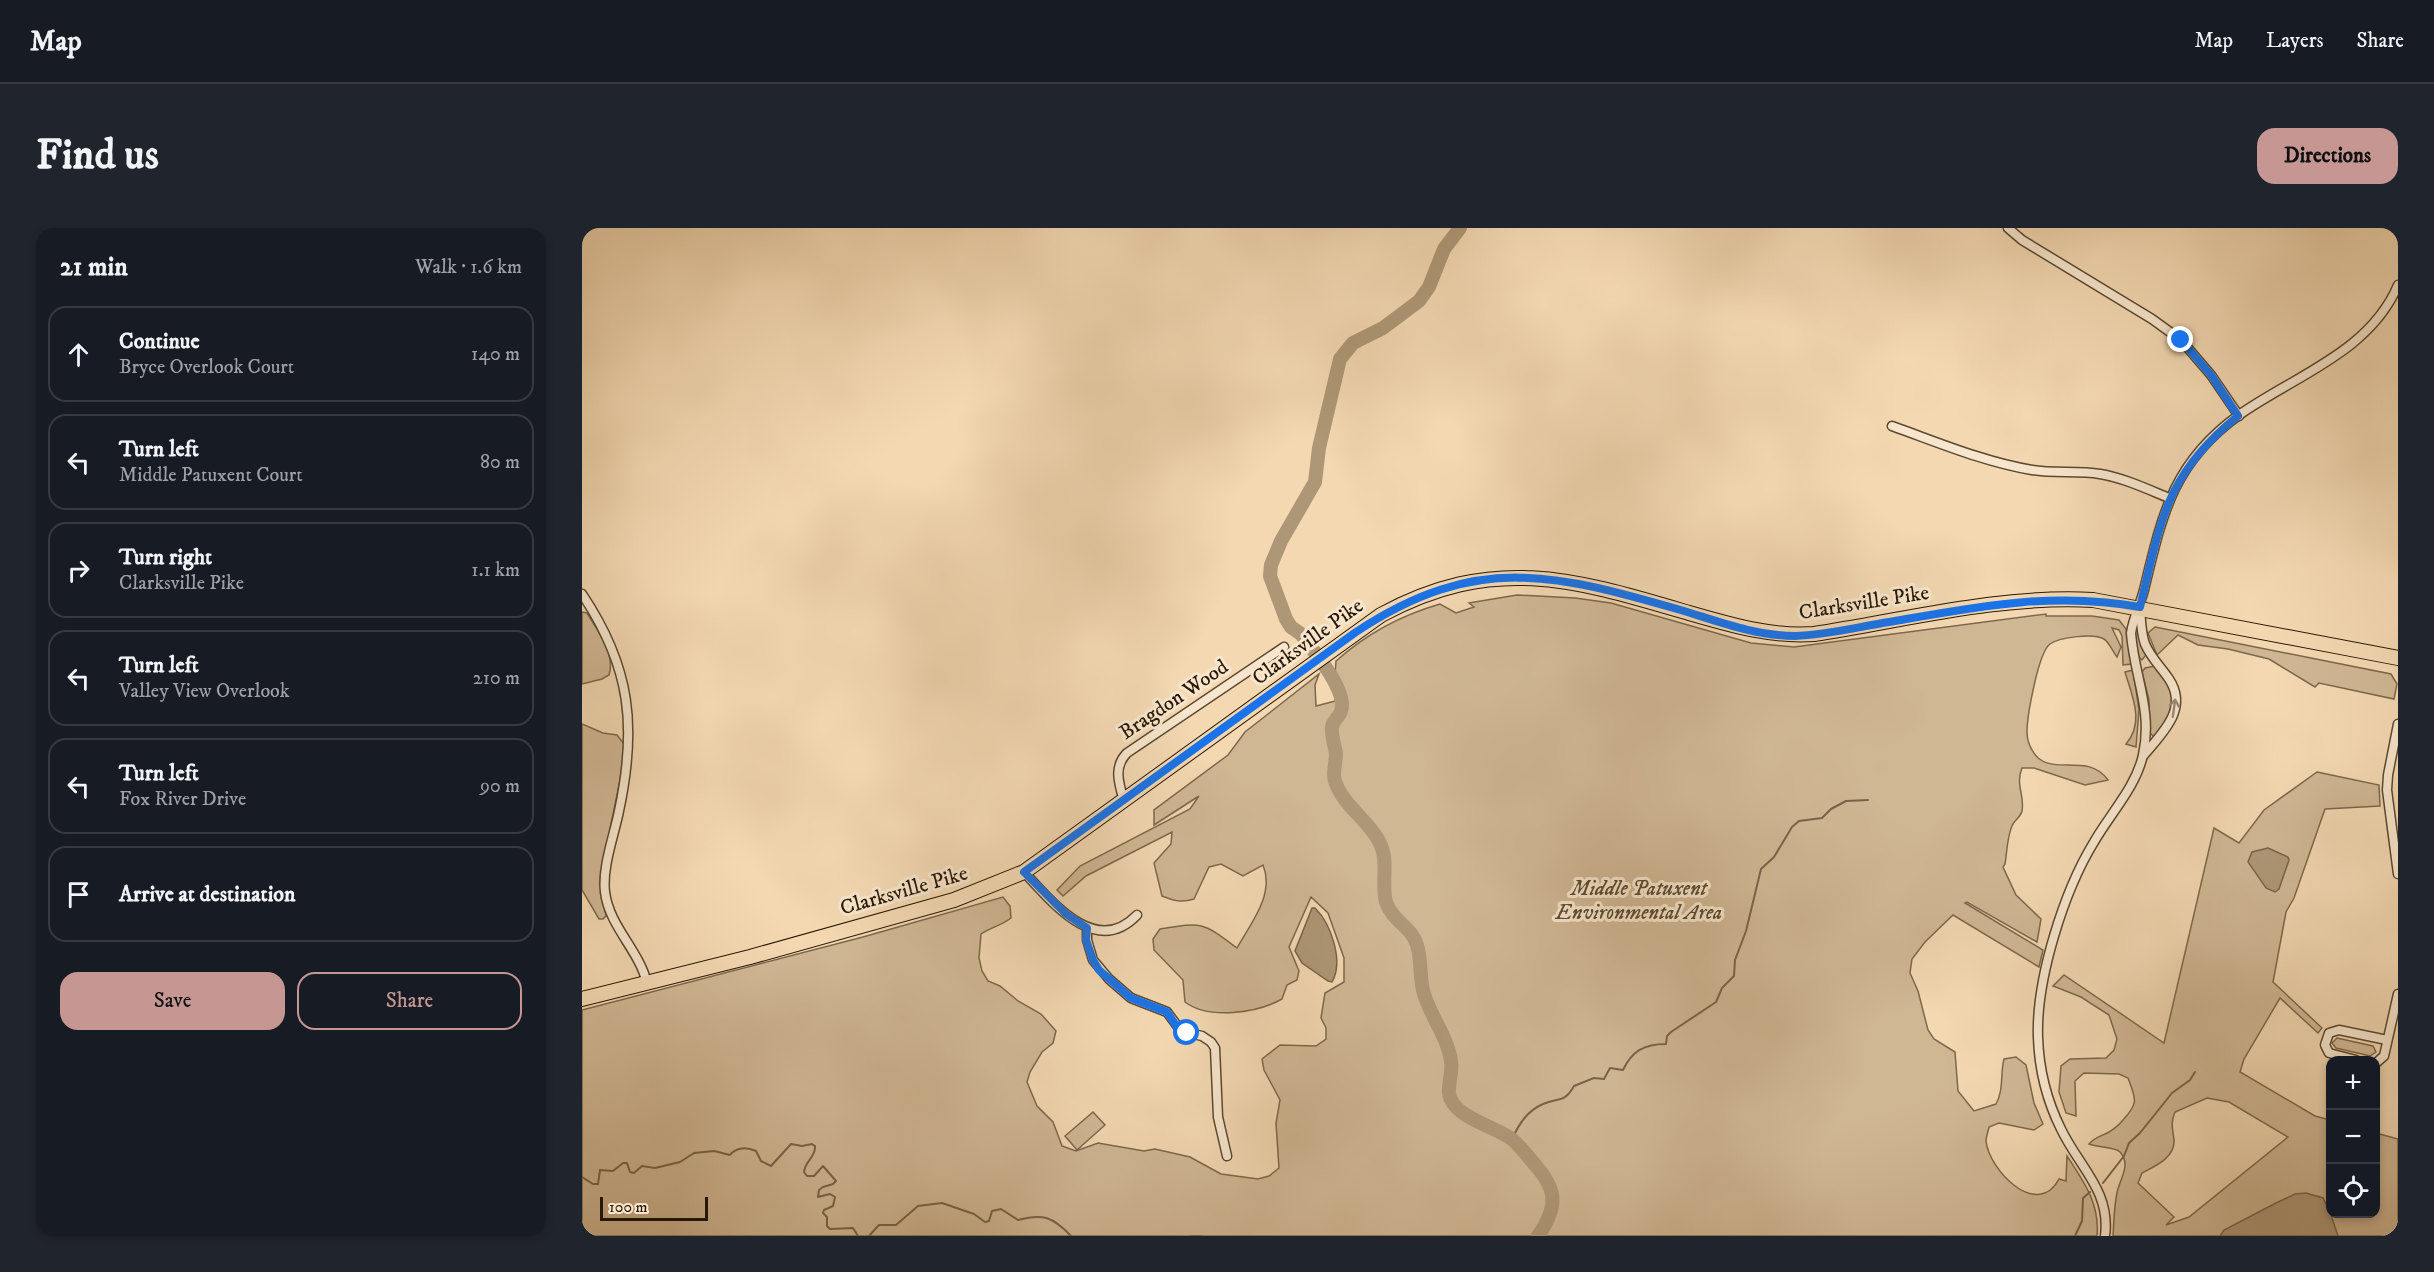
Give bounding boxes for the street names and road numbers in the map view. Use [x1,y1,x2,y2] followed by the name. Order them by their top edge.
[1797,580,1931,626] street label: Clarksville Pike
[1247,593,1369,691] street label: Clarksville Pike
[1115,654,1234,746] street label: Bragdon Wood
[837,860,971,922] street label: Clarksville Pike

